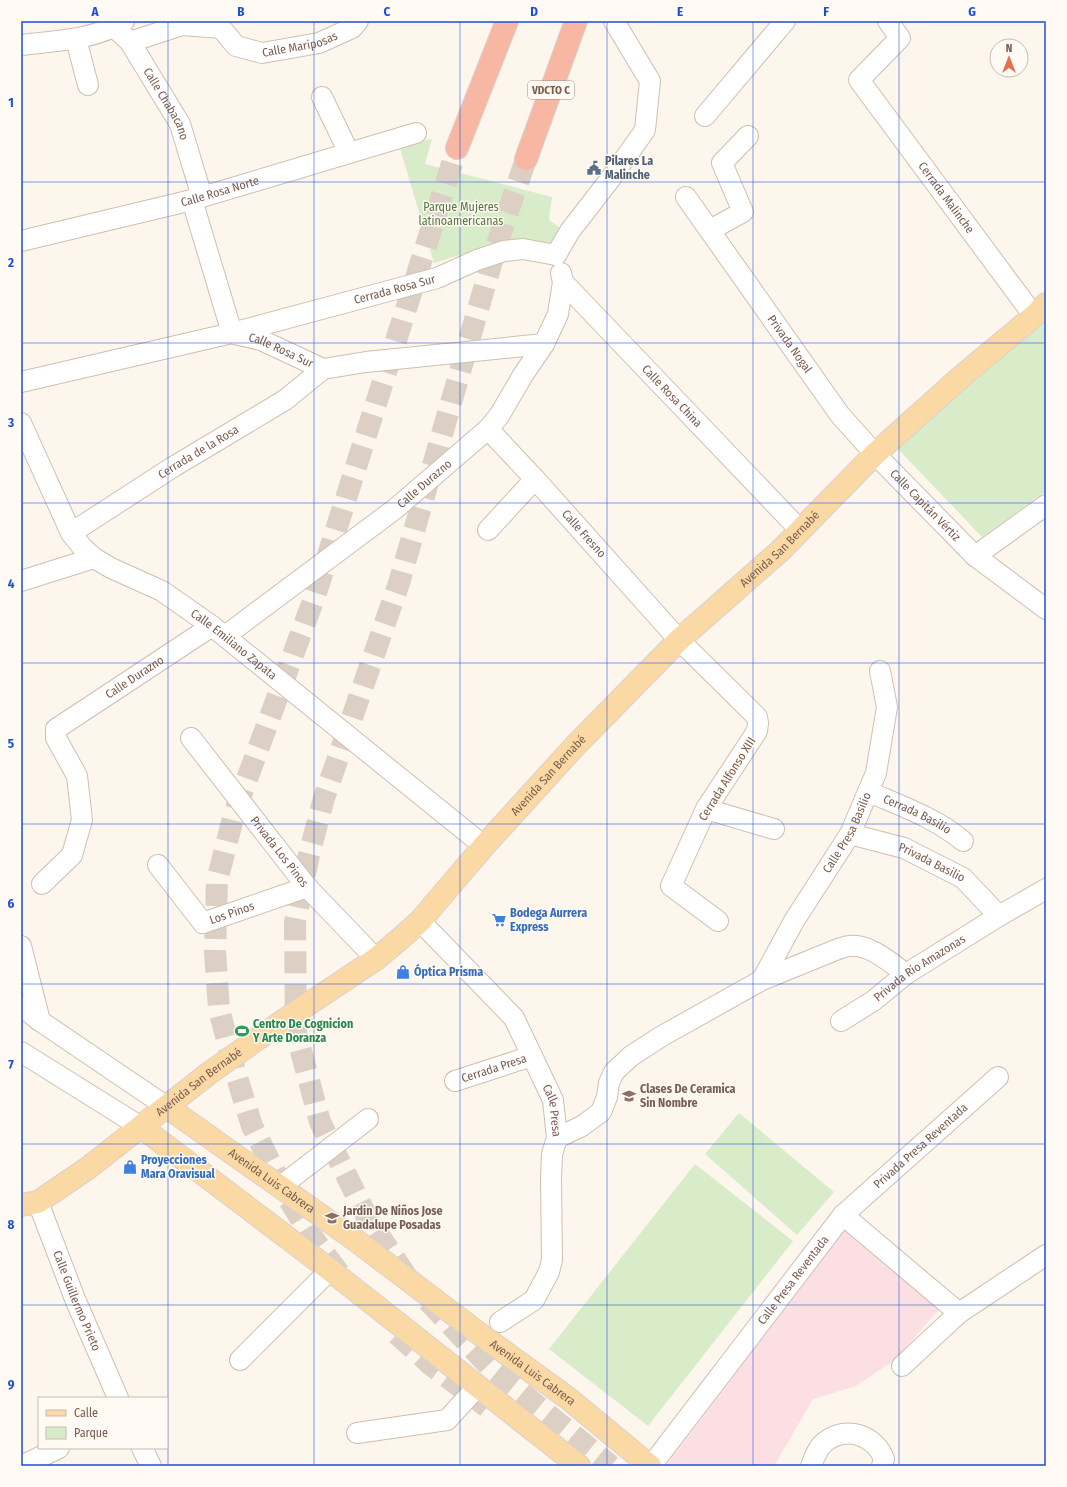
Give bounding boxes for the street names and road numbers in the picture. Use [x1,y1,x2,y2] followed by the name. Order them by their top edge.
[261,29,340,60] street label: Calle Mariposas
[140,65,191,142] street label: Calle Chabacano
[528,81,574,99] road number: VDCTO C
[915,159,977,236] street label: Cerrada Malinche
[179,173,261,209] street label: Calle Rosa Norte
[352,272,438,307] street label: Cerrada Rosa Sur
[765,312,815,376] street label: Privada Nogal
[247,330,316,371] street label: Calle Rosa Sur
[639,362,705,430] street label: Calle Rosa China
[156,422,241,482] street label: Cerrada de la Rosa
[394,456,454,511] street label: Calle Durazno
[887,466,963,544] street label: Calle Capitán Vértiz
[559,507,609,560] street label: Calle Fresno
[737,508,822,590] street label: Avenida San Bernabé
[188,606,280,683] street label: Calle Emiliano Zapata
[103,653,166,701] street label: Calle Durazno
[508,732,589,819] street label: Avenida San Bernabé
[696,735,758,823] street label: Cerrada Alfonso XIII
[820,790,874,876] street label: Calle Presa Basilio
[881,792,954,837] street label: Cerrada Basilio
[248,813,311,890] street label: Privada Los Pinos
[897,840,967,885] street label: Privada Basilio
[208,899,256,927] street label: Los Pinos
[871,932,968,1004] street label: Privada Río Amazonas
[153,1045,245,1119] street label: Avenida San Bernabé
[460,1051,528,1085] street label: Cerrada Presa
[540,1082,564,1138] street label: Calle Presa
[871,1100,971,1191] street label: Privada Presa Reventada
[226,1146,317,1216] street label: Avenida Luis Cabrera
[755,1233,832,1327] street label: Calle Presa Reventada
[50,1249,104,1353] street label: Calle Guillermo Prieto
[487,1337,578,1408] street label: Avenida Luis Cabrera

